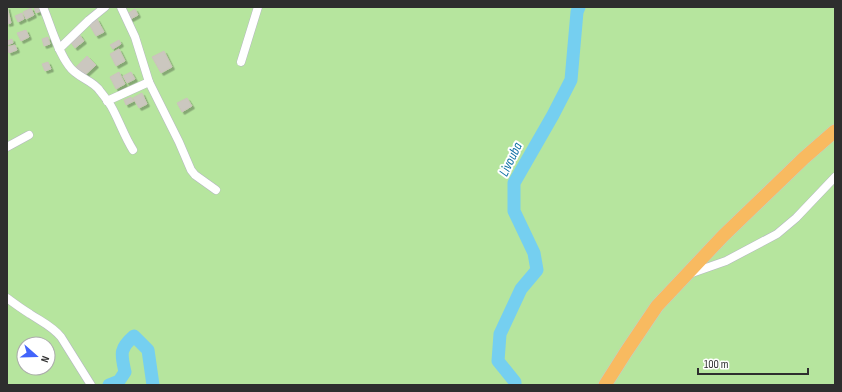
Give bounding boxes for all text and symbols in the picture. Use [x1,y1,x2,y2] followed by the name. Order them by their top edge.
[495,139,526,179] water label: Livouba
[16,336,56,376] north arrow
[698,350,808,376] scale bar
[38,354,52,364] text: N
[704,357,729,372] text: 100 m

